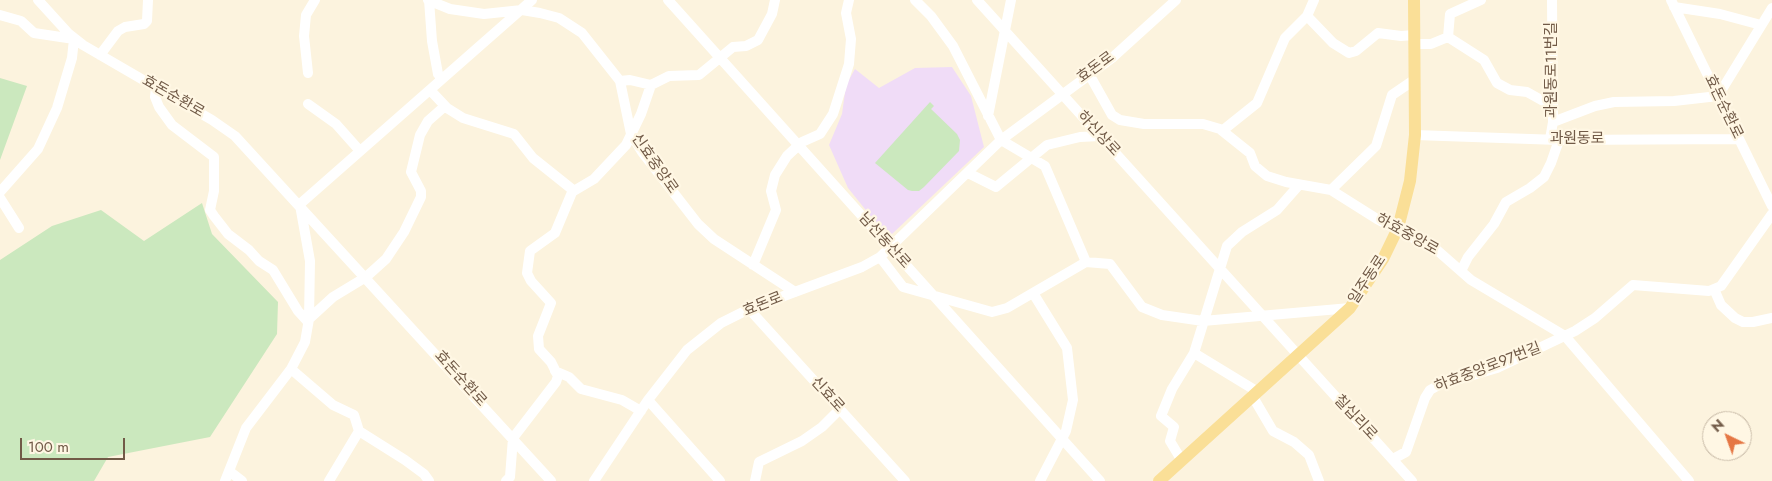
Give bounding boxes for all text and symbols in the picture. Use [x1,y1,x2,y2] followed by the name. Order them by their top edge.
[1543,22,1561,118] street label: 과원동로11번길
[1074,49,1118,87] street label: 효돈로
[139,72,207,122] street label: 효돈순환로
[1700,72,1746,142] street label: 효돈순환로
[1073,108,1123,160] street label: 하신상로
[1549,130,1605,148] street label: 과원동로
[627,131,681,197] street label: 신효중앙로
[854,209,914,273] street label: 남선동산로
[1372,210,1442,260] street label: 하효중앙로
[1345,252,1391,308] street label: 일주동로
[740,289,786,321] street label: 효돈로
[1432,339,1544,397] street label: 하효중앙로97번길
[430,347,490,411] street label: 효돈순환로
[806,374,848,416] street label: 신효로
[1330,392,1380,444] street label: 칠십리로
[1702,411,1752,461] north arrow
[1707,414,1728,437] text: N
[22,428,128,460] scale bar
[28,436,69,458] text: 100 m

